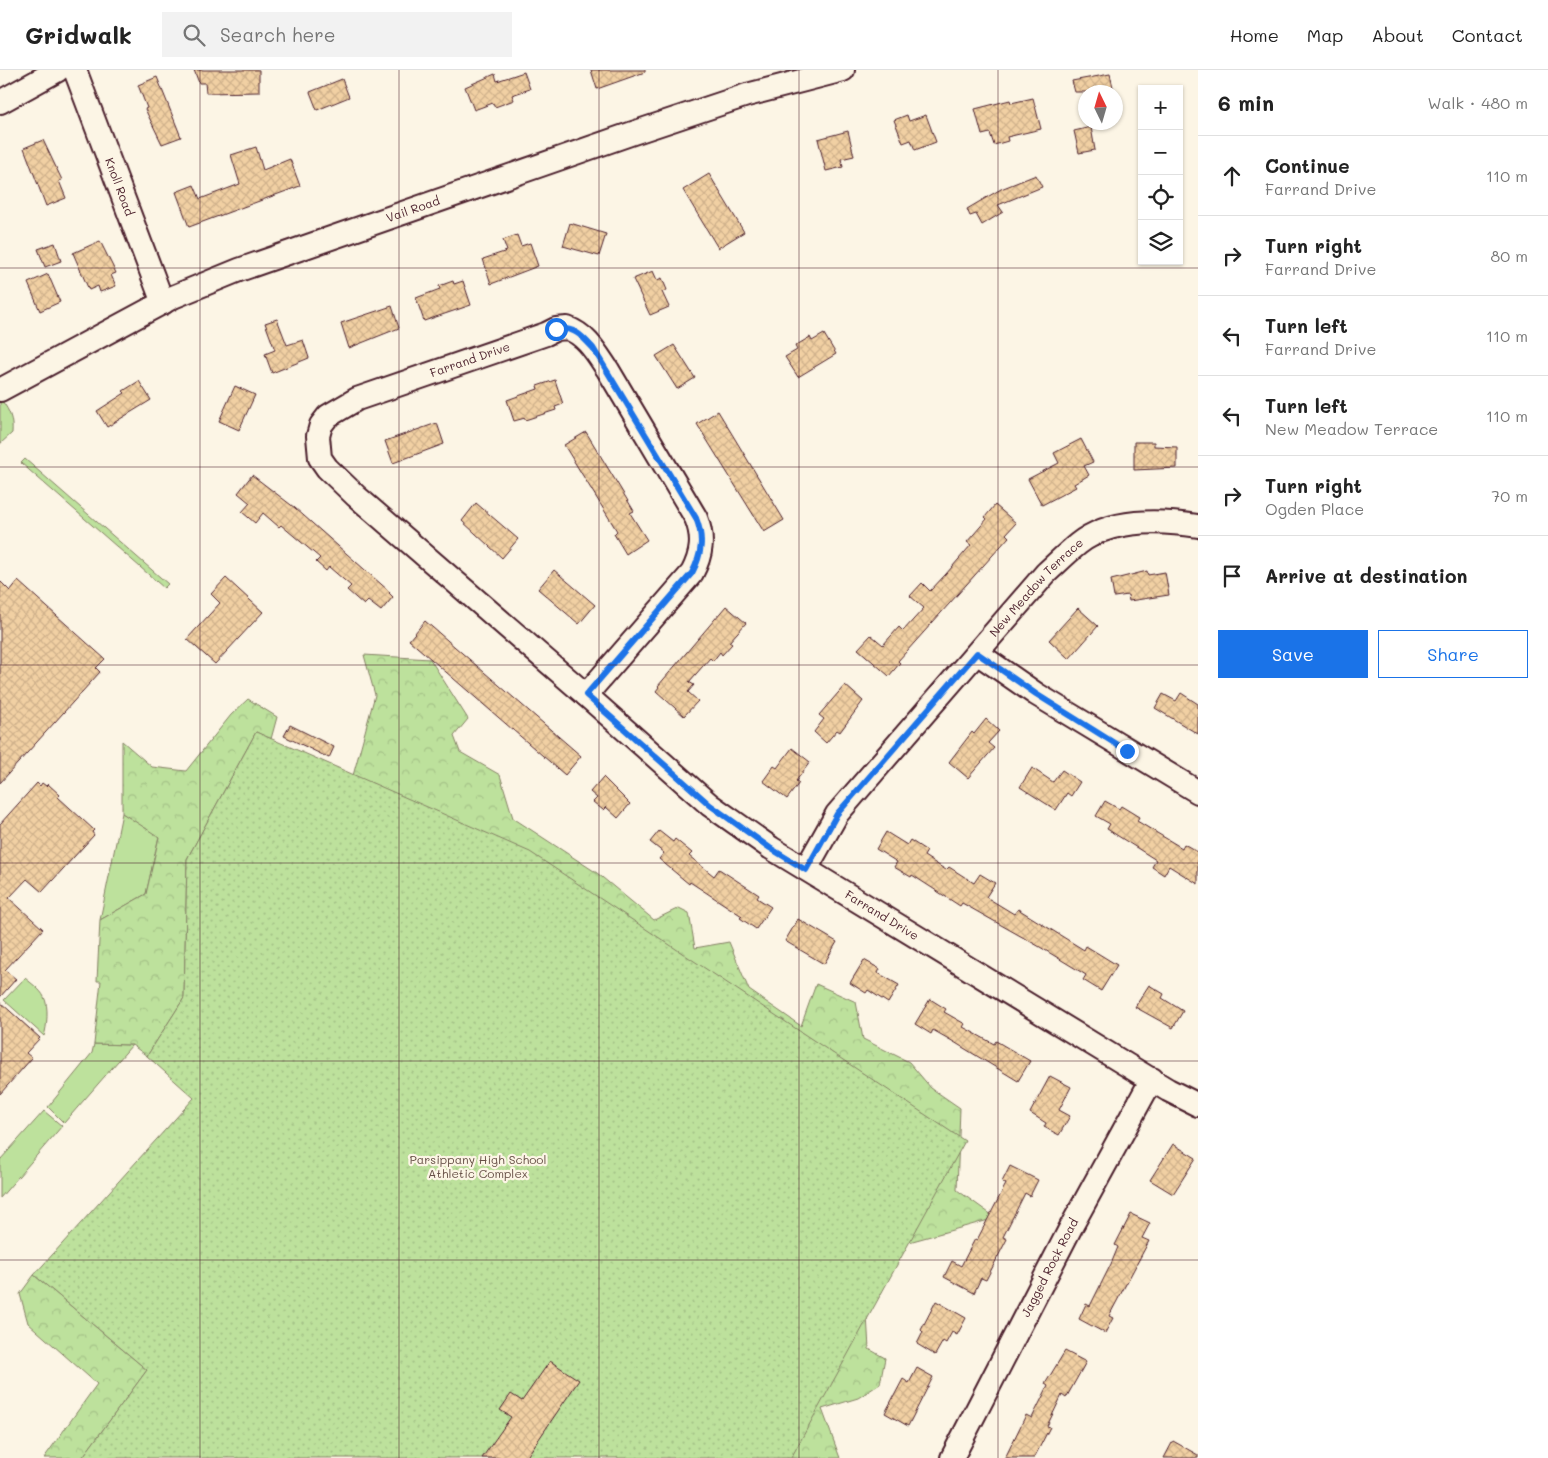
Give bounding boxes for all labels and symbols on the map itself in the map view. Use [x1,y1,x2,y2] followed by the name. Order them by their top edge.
[1078,85,1123,130] north arrow
[102,155,138,218] street label: Knoll Road
[384,192,442,225] street label: Vail Road
[545,318,568,341] route start
[428,338,512,380] street label: Farrand Drive
[985,534,1086,640] street label: New Meadow Terrace
[1116,740,1139,763] route end
[842,886,922,943] street label: Farrand Drive
[410,1151,547,1181] park label: Parsippany High School Athletic Complex
[1017,1215,1081,1319] street label: Jagged Rock Road

